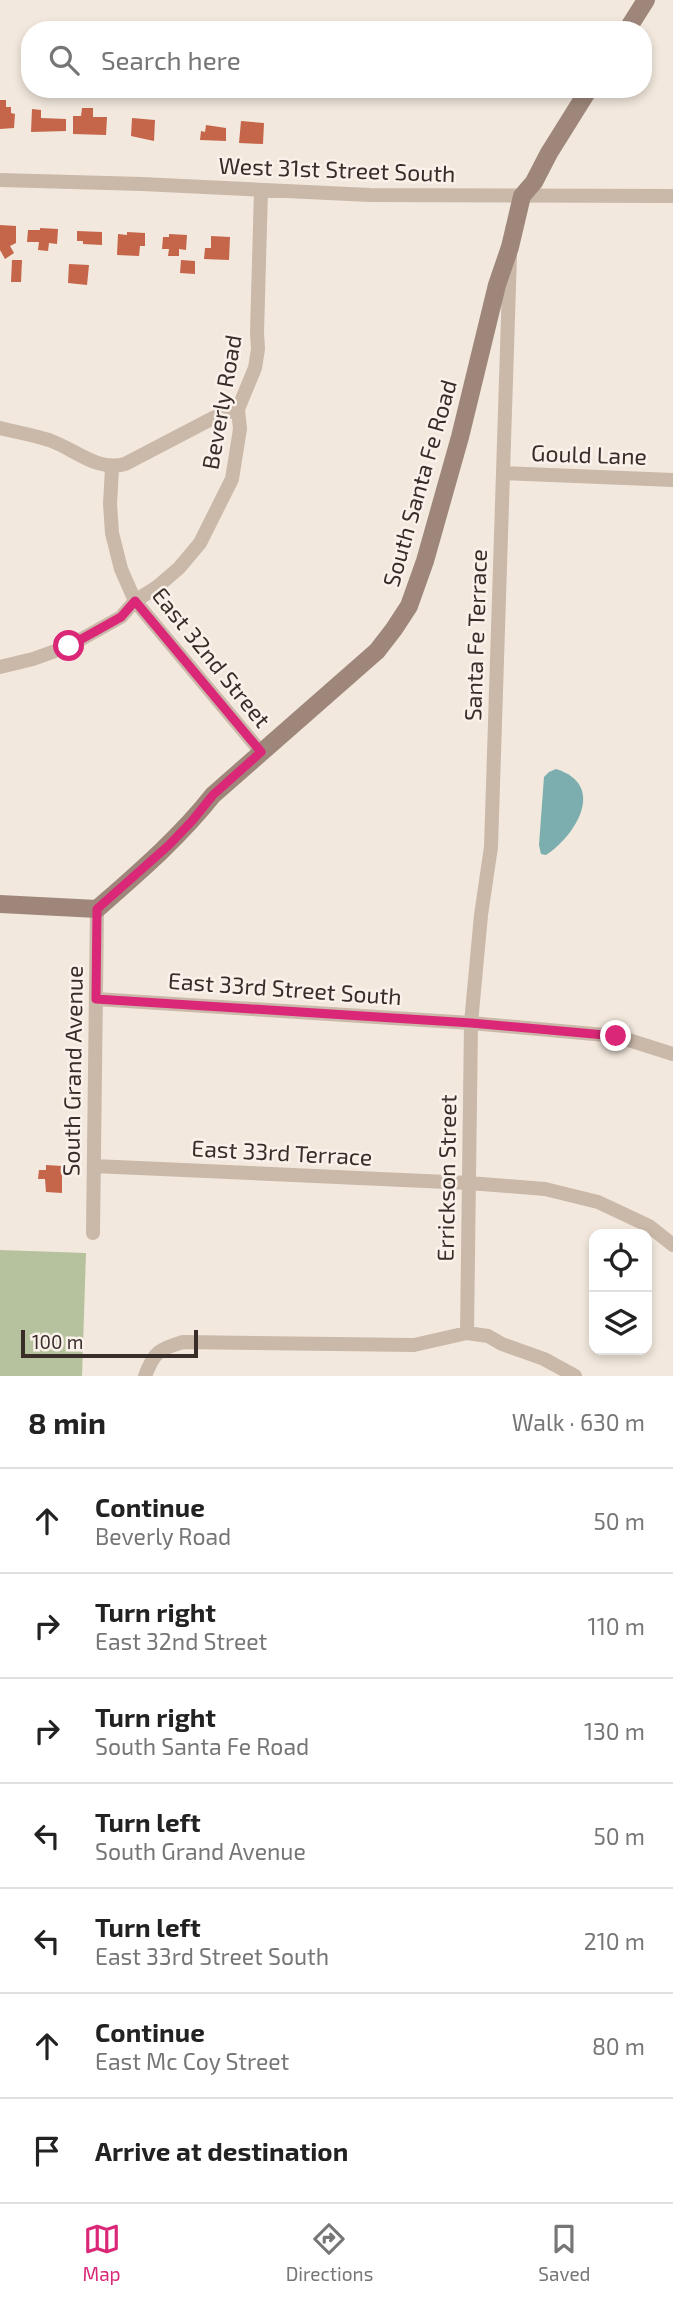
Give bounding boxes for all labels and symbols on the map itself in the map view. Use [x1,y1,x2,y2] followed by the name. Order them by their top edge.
[218,151,456,187] street label: West 31st Street South
[195,332,247,472] street label: Beverly Road
[376,376,462,590] street label: South Santa Fe Road
[531,438,647,470] street label: Gould Lane
[458,549,492,721] street label: Santa Fe Terrace
[147,581,277,733] street label: East 32nd Street
[53,630,84,661] route start
[56,965,88,1177] street label: South Grand Avenue
[167,966,403,1010] street label: East 33rd Street South
[600,1020,631,1051] route end
[431,1094,461,1262] street label: Errickson Street
[191,1133,373,1171] street label: East 33rd Terrace
[21,1327,198,1359] scale bar

